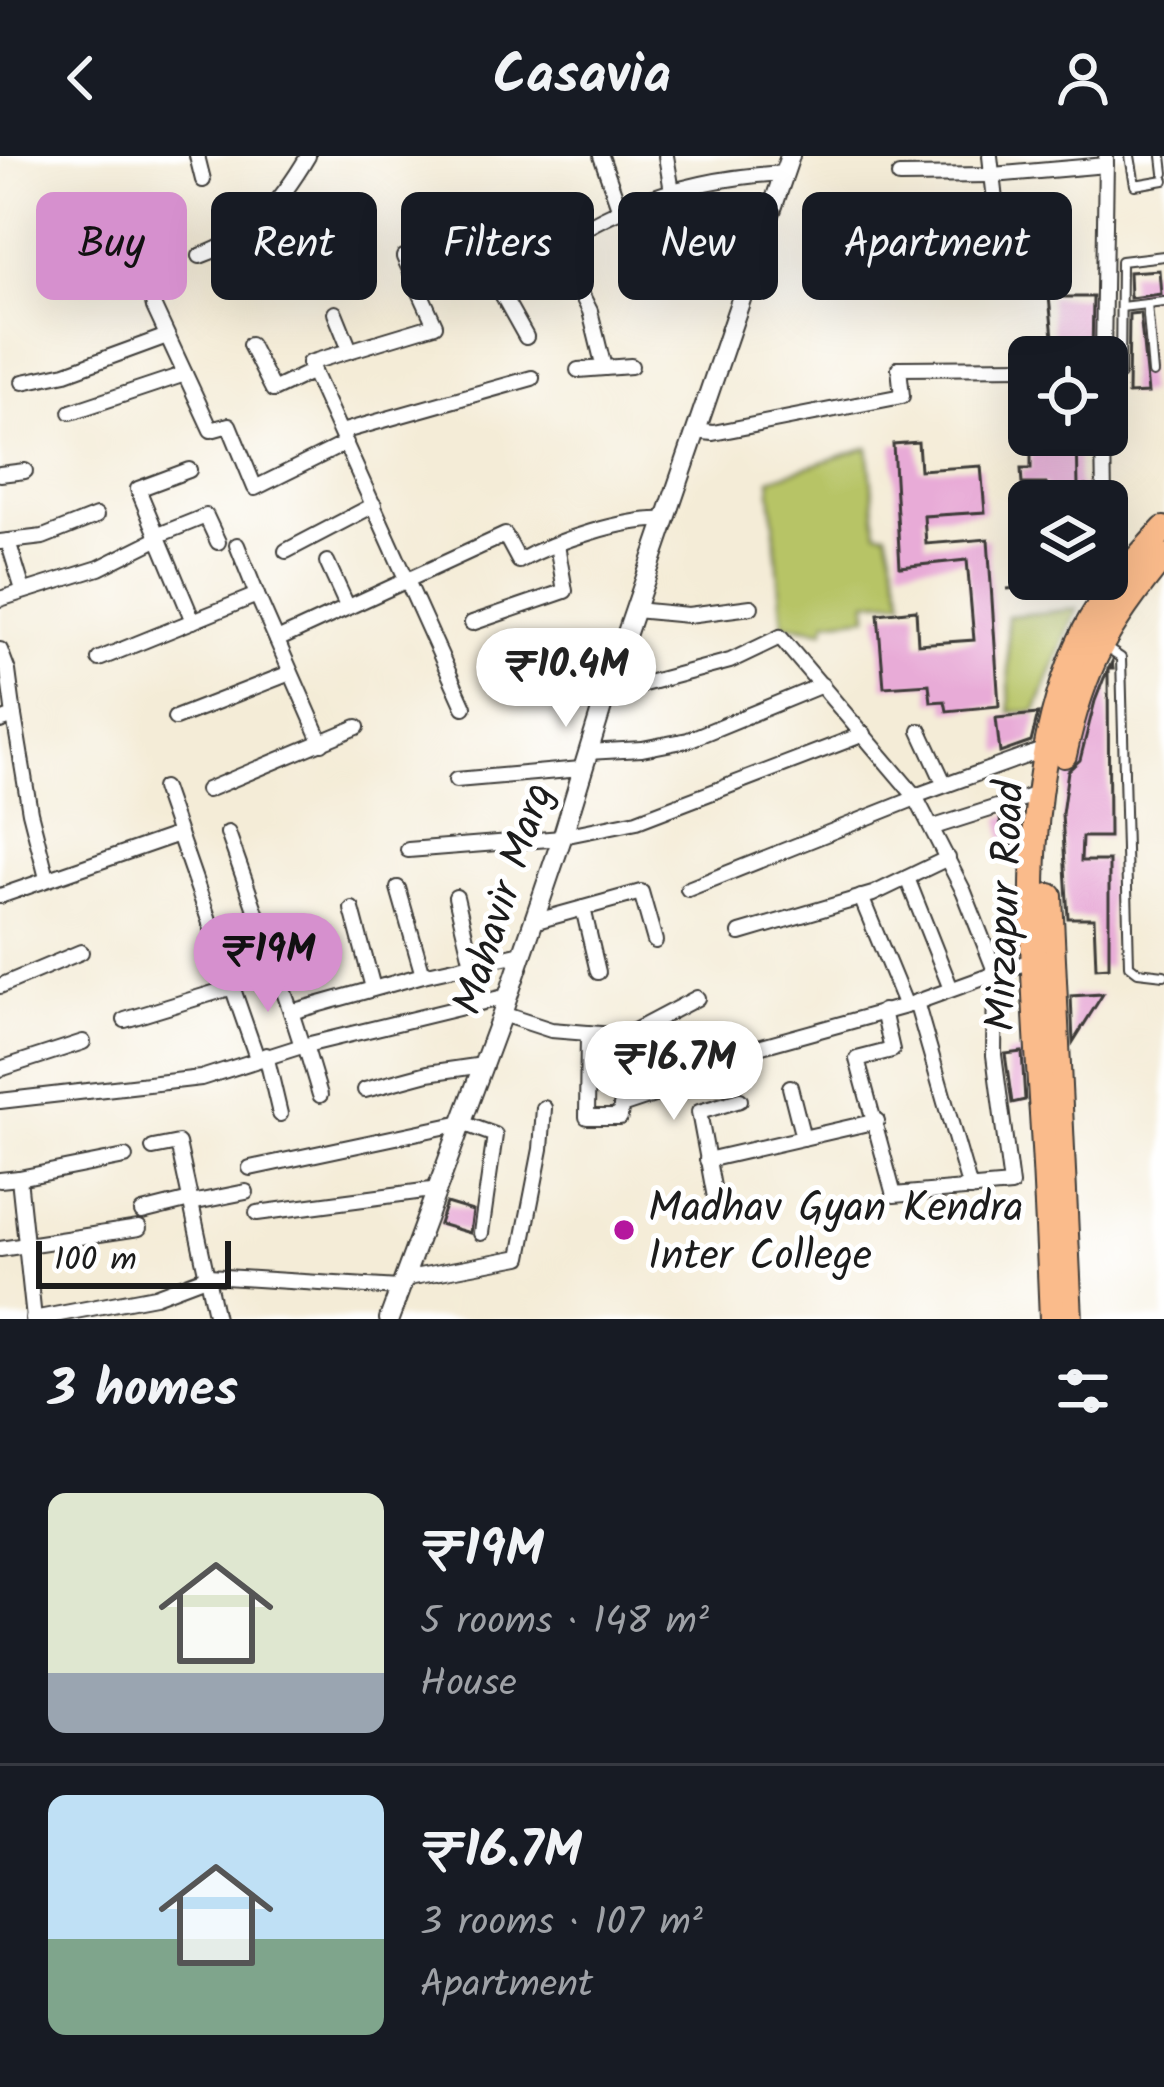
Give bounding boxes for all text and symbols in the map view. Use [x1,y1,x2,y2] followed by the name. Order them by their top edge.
[493,35,671,121] text: Casavia
[48,45,114,111] icon: back
[1050,45,1116,111] icon: person
[36,192,187,300] chip: Buy
[211,192,377,300] chip: Rent
[401,192,594,300] chip: Filters
[618,192,778,300] chip: New
[802,192,1072,300] chip: Apartment
[1008,336,1128,600] map controls
[1008,336,1128,456] button: locate
[1008,480,1128,600] button: layers
[468,628,664,730] pin: ₹10.4M
[503,636,629,698] text: ₹10.4M
[435,775,573,1024] street label: Mahavir Marg
[969,779,1044,1032] street label: Mirzapur Road
[197,913,339,1015] pin: ₹19M
[221,921,315,983] text: ₹19M
[576,1021,772,1123] pin: ₹16.7M
[612,1029,736,1091] text: ₹16.7M
[648,1176,1024,1291] place label: Madhav Gyan Kendra Inter College
[611,1217,637,1243] marker: Madhav Gyan Kendra Inter College
[36,1235,231,1288] scale bar
[54,1235,137,1288] text: 100 m
[48,1351,238,1432] text: 3 homes
[1050,1358,1116,1424] icon: filters
[420,1511,544,1592] text: ₹19M
[144,1541,288,1685] icon: home
[420,1592,709,1654] text: 5 rooms · 148 m²
[420,1654,517,1716] text: House
[420,1812,582,1893] text: ₹16.7M
[144,1843,288,1987] icon: home
[420,1893,703,1955] text: 3 rooms · 107 m²
[420,1955,593,2017] text: Apartment

